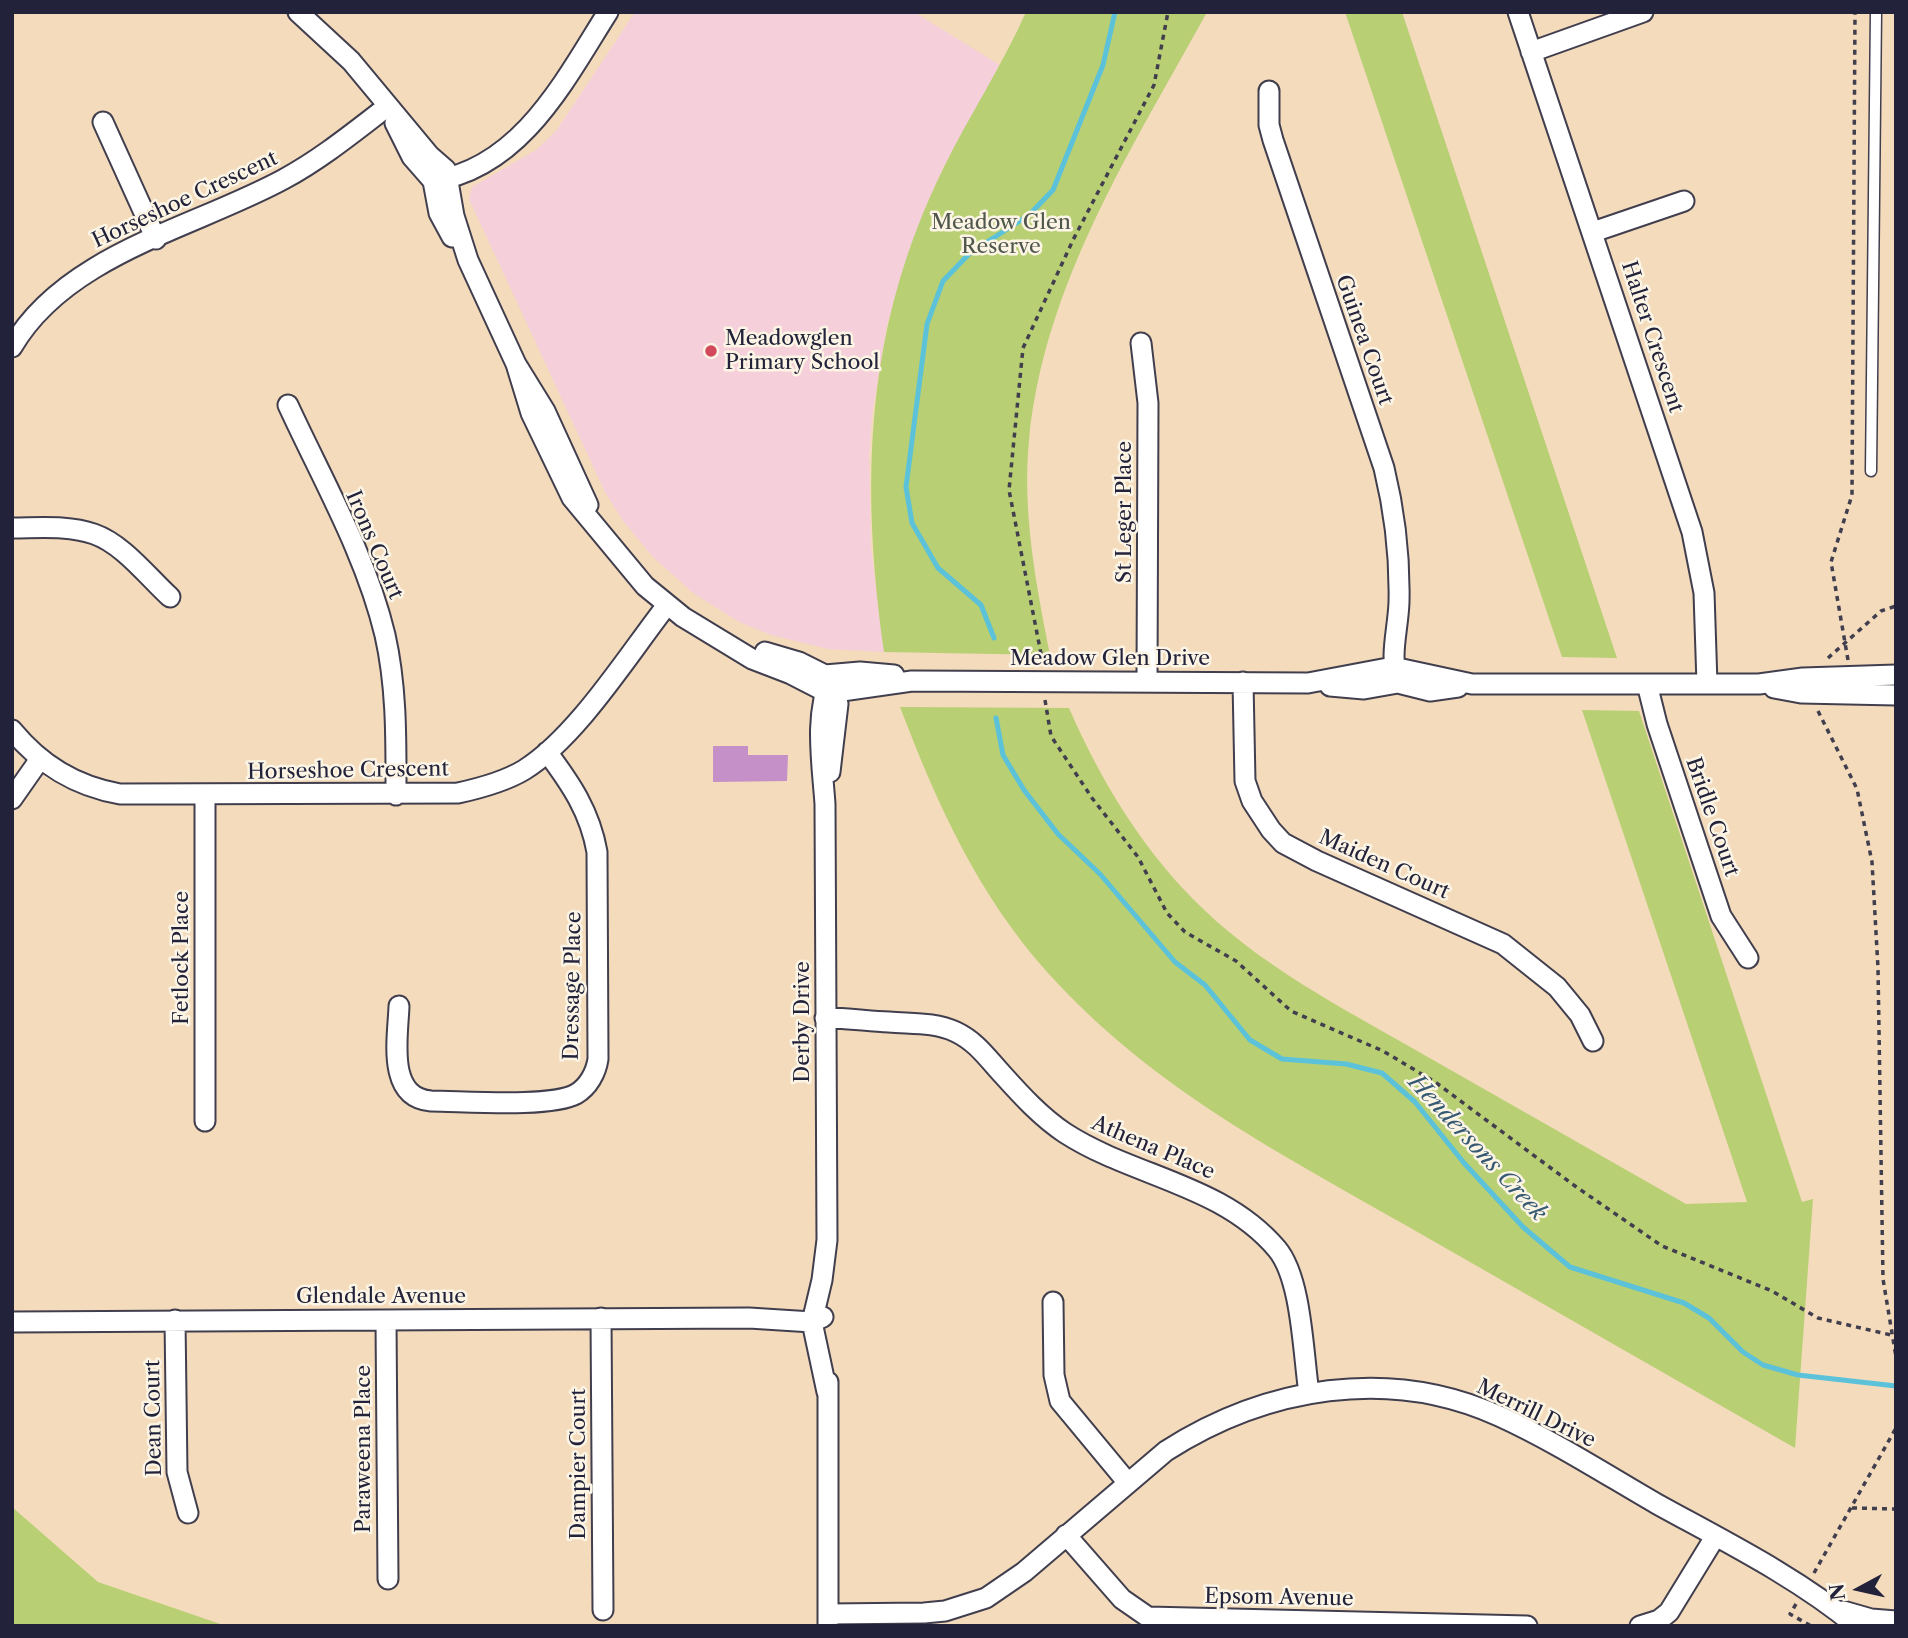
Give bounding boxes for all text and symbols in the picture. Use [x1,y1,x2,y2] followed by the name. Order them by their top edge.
[88,146,282,254] street label: Horseshoe Crescent
[931,210,1071,260] park label: Meadow Glen Reserve
[1616,258,1688,416] street label: Halter Crescent
[1330,272,1398,408] street label: Guinea Court
[725,326,880,376] place label: Meadowglen Primary School
[703,343,719,359] marker: Meadowglen Primary School
[1112,441,1138,583] street label: St Leger Place
[340,487,408,603] street label: Irons Court
[1010,646,1210,672] street label: Meadow Glen Drive
[1680,754,1744,880] street label: Bridle Court
[247,757,449,785] street label: Horseshoe Crescent
[1315,825,1453,905] street label: Maiden Court
[169,891,195,1025] street label: Fetlock Place
[559,911,587,1061] street label: Dressage Place
[790,961,816,1083] street label: Derby Drive
[1402,1069,1552,1227] water label: Hendersons Creek
[1088,1111,1218,1185] street label: Athena Place
[296,1284,466,1310] street label: Glendale Avenue
[140,1359,168,1477] street label: Dean Court
[351,1365,377,1533] street label: Paraweena Place
[1472,1374,1600,1454] street label: Merrill Drive
[566,1388,592,1540] street label: Dampier Court
[1824,1554,1894,1624] north arrow
[1825,1582,1850,1602] text: N
[1204,1584,1354,1612] street label: Epsom Avenue

